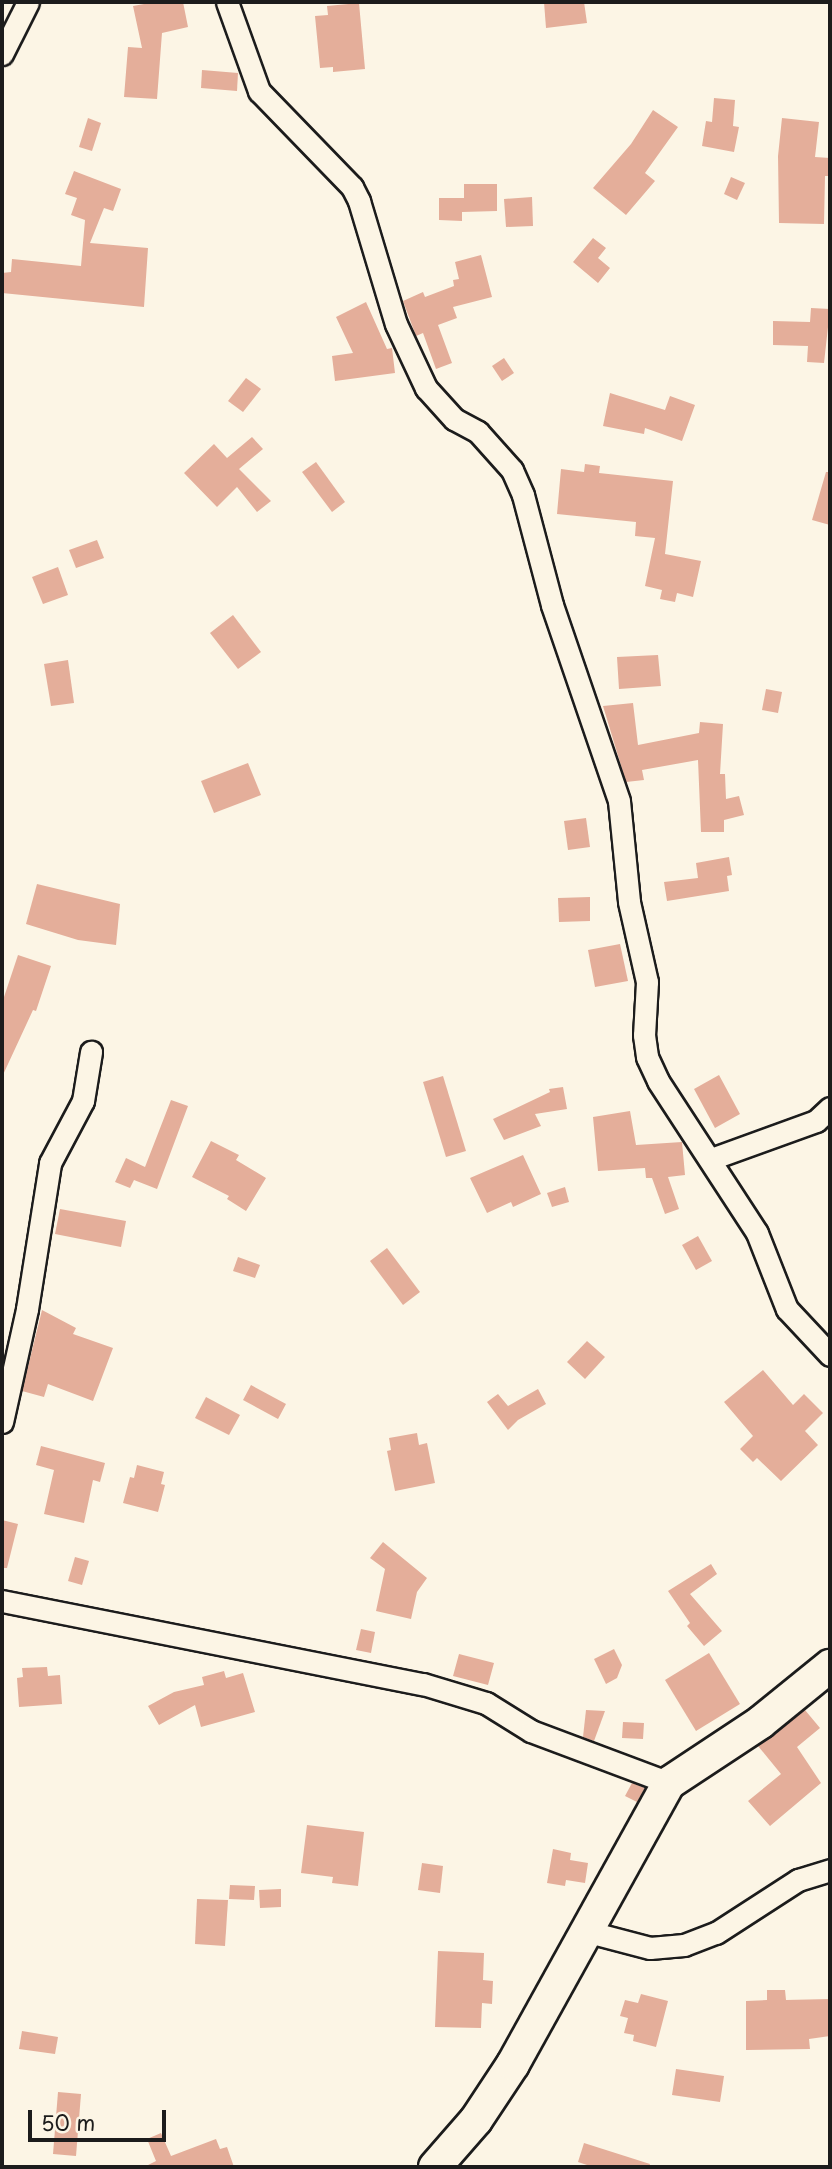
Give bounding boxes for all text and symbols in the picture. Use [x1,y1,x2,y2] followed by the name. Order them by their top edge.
[32,2096,170,2140] scale bar
[41,2106,95,2138] text: 50 m

